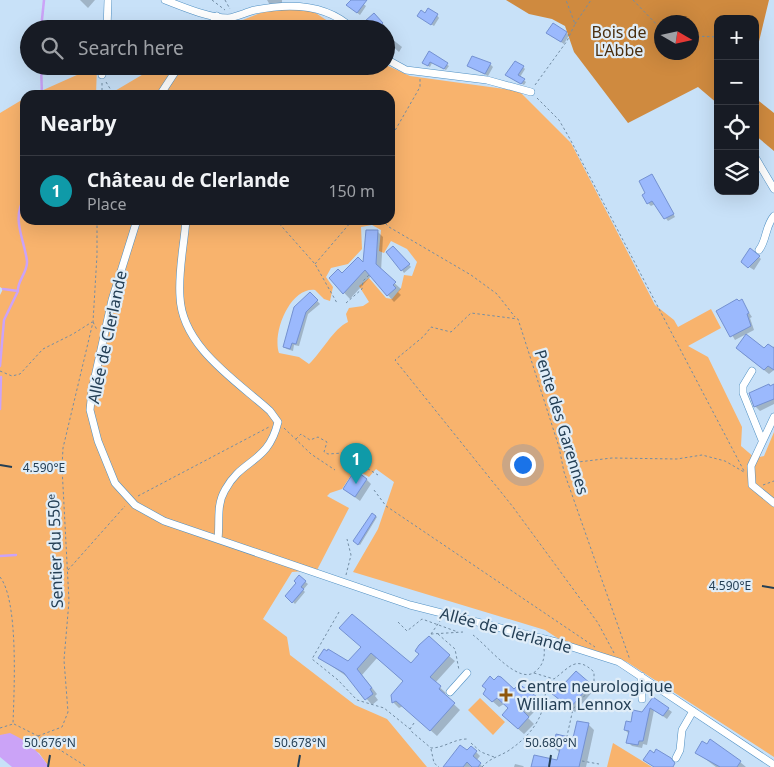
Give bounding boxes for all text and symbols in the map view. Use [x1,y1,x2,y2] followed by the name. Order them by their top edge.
[654,15,699,60] north arrow
[714,15,759,195] map controls
[714,15,759,60] button: +
[20,20,395,75] search box
[592,21,646,61] park label: Bois de L'Abbe
[38,34,66,62] icon: search
[78,35,184,61] text: Search here
[714,60,759,105] button: −
[714,105,759,150] button: locate
[40,109,116,137] text: Nearby
[714,150,759,195] button: layers
[87,167,290,193] text: Château de Clerlande
[51,180,61,202] text: 1
[328,180,375,202] text: 150 m
[87,193,127,215] text: Place
[82,268,132,406] street label: Allée de Clerlande
[529,347,595,497] street label: Pente des Garennes
[340,443,372,484] pin: 1
[510,452,536,478] your location
[23,459,65,476] text: 4.590°E
[42,493,68,609] street label: Sentier du 550ᵉ
[709,577,751,594] text: 4.590°E
[438,602,574,658] street label: Allée de Clerlande
[517,675,673,715] place label: Centre neurologique William Lennox
[499,688,513,702] marker: Centre neurologique William Lennox
[24,734,76,751] text: 50.676°N
[274,734,326,751] text: 50.678°N
[525,734,577,751] text: 50.680°N

